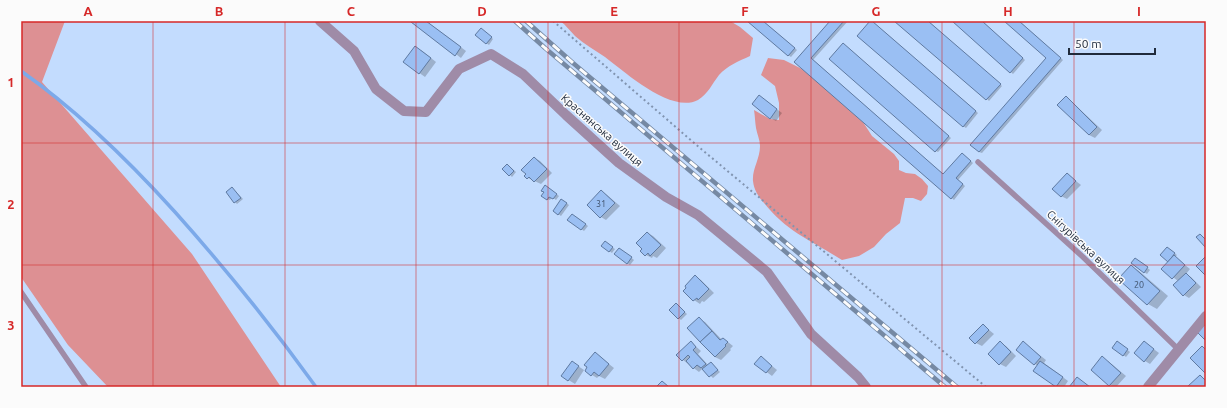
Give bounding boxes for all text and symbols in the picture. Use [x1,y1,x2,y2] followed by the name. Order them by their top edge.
[83,4,93,18] text: A
[215,4,224,18] text: B
[347,4,356,18] text: C
[477,4,487,18] text: D
[610,4,618,18] text: E
[741,4,749,18] text: F
[872,4,881,18] text: G
[1003,4,1013,18] text: H
[1137,4,1141,18] text: I
[1069,30,1155,56] scale bar
[1075,37,1102,50] text: 50 m
[7,75,15,89] text: 1
[559,91,645,169] street label: Краснянська вулиця
[7,197,15,211] text: 2
[596,199,606,209] house number: 31
[1045,208,1127,286] street label: Снігурівська вулиця
[1134,280,1144,290] house number: 20
[7,318,15,332] text: 3

